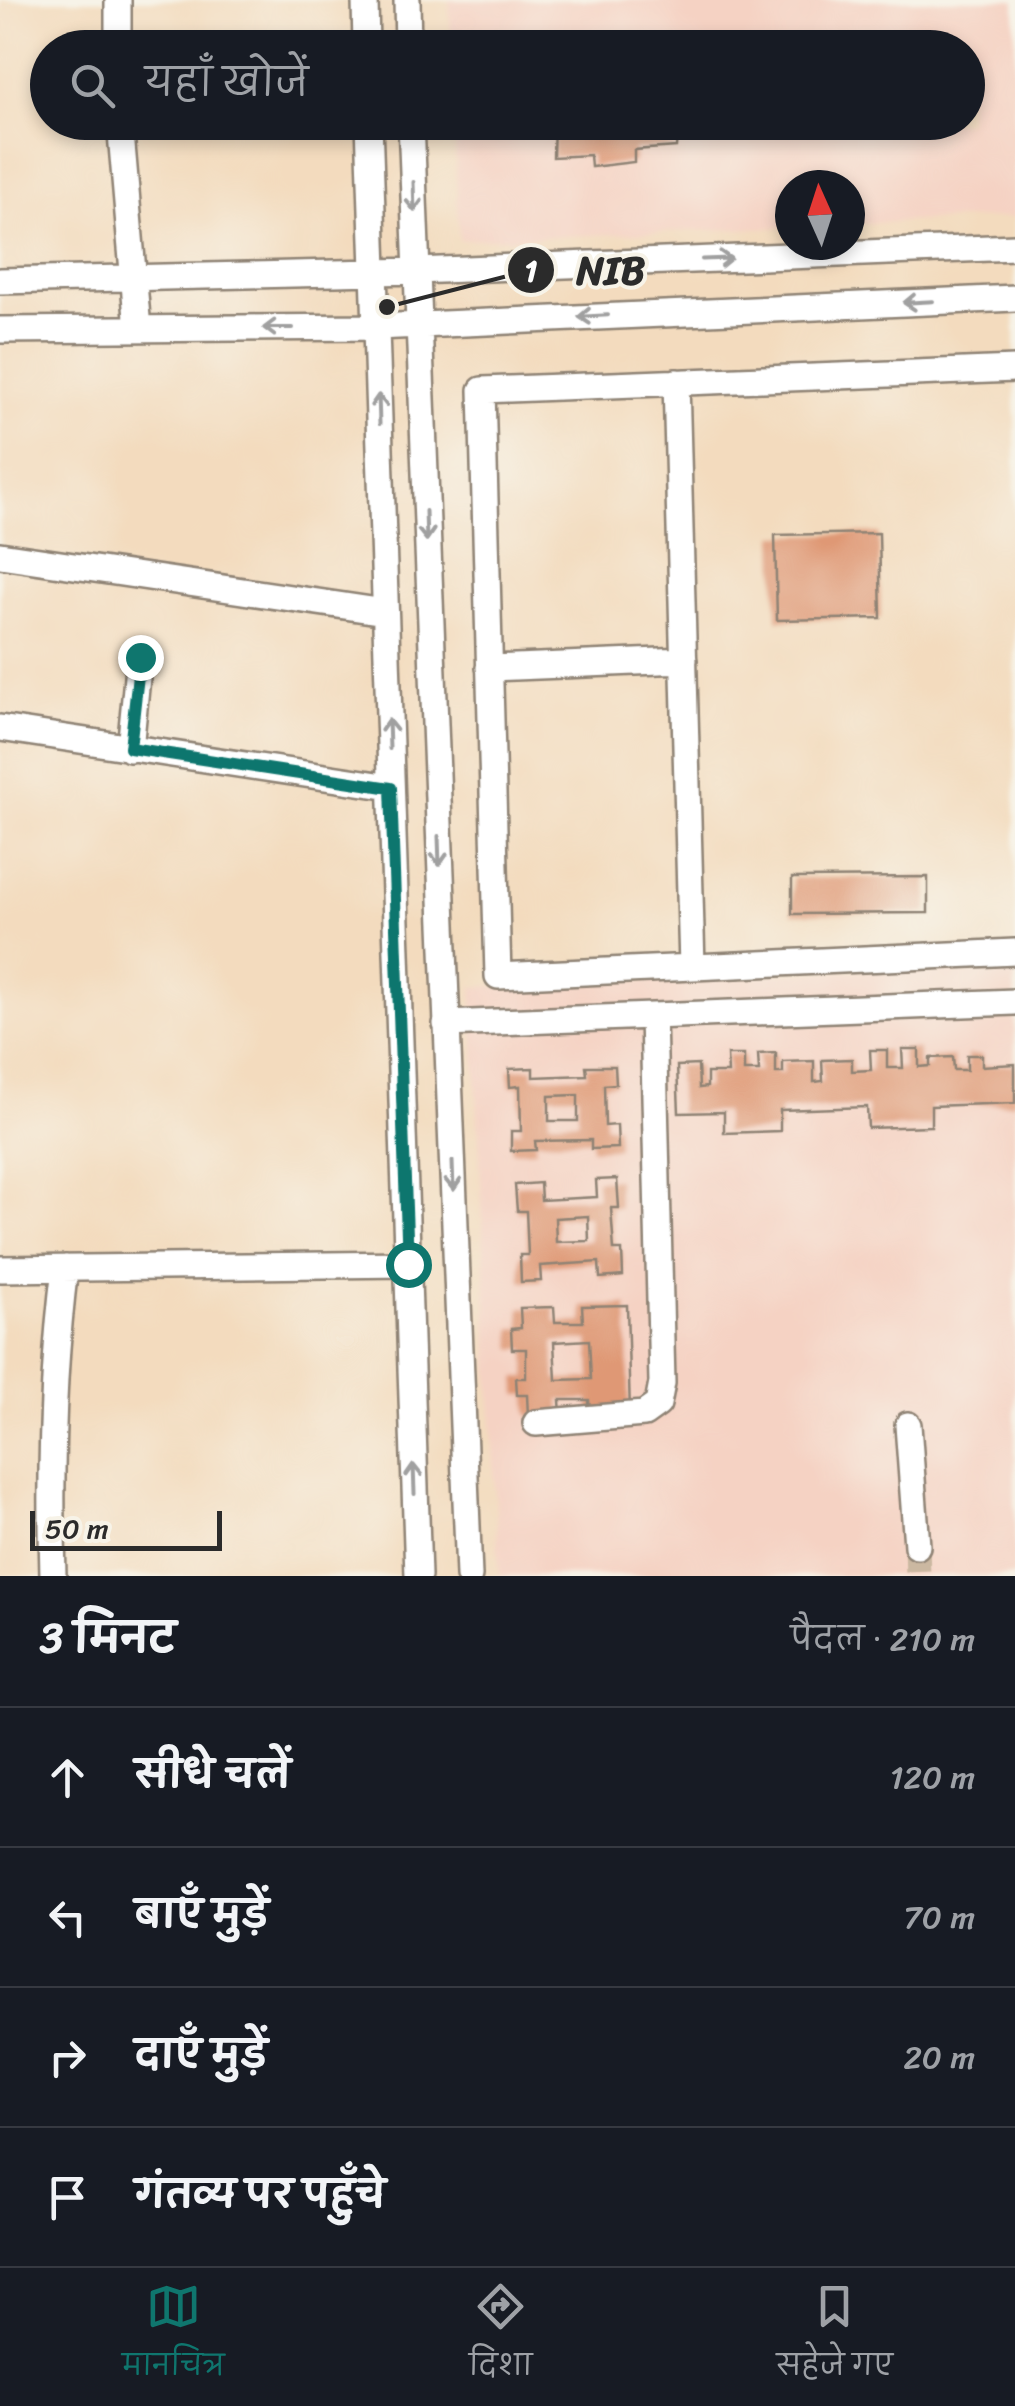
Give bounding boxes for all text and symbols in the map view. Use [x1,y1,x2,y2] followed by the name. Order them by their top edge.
[30,30,985,140] search box
[145,49,308,116] text: यहाँ खोजें
[65,58,120,113] icon: search
[775,170,865,260] north arrow
[404,180,423,212] one-way arrow
[506,235,665,305] callout: NIB
[575,235,646,306] text: NIB
[525,244,538,298] text: 1
[700,249,732,268] one-way arrow
[902,293,934,312] one-way arrow
[577,307,609,326] one-way arrow
[263,318,295,337] one-way arrow
[369,394,388,426] one-way arrow
[417,510,436,542] one-way arrow
[118,635,164,681] route end
[380,718,399,750] one-way arrow
[430,835,449,867] one-way arrow
[443,1159,462,1191] one-way arrow
[386,1242,432,1288] route start
[405,1463,424,1495] one-way arrow
[45,1504,109,1553] text: 50 m
[30,1506,222,1550] scale bar
[40,1601,176,1675] text: 3 मिनट
[790,1611,975,1668] text: पैदल · 210 m
[135,1741,291,1808] text: सीधे चलें
[890,1749,975,1806] text: 120 m
[40,1750,95,1805] icon: ahead
[135,1881,269,1948] text: बाएँ मुड़ें
[904,1889,975,1946] text: 70 m
[40,1890,95,1945] icon: left
[135,2021,267,2088] text: दाएँ मुड़ें
[903,2029,975,2086] text: 20 m
[40,2030,95,2085] icon: right
[135,2161,386,2228] text: गंतव्य पर पहुँचे
[40,2170,95,2225] icon: arrive
[122,2279,225,2396] tab: मानचित्र
[469,2279,532,2396] tab: दिशा
[777,2279,893,2396] tab: सहेजे गए

